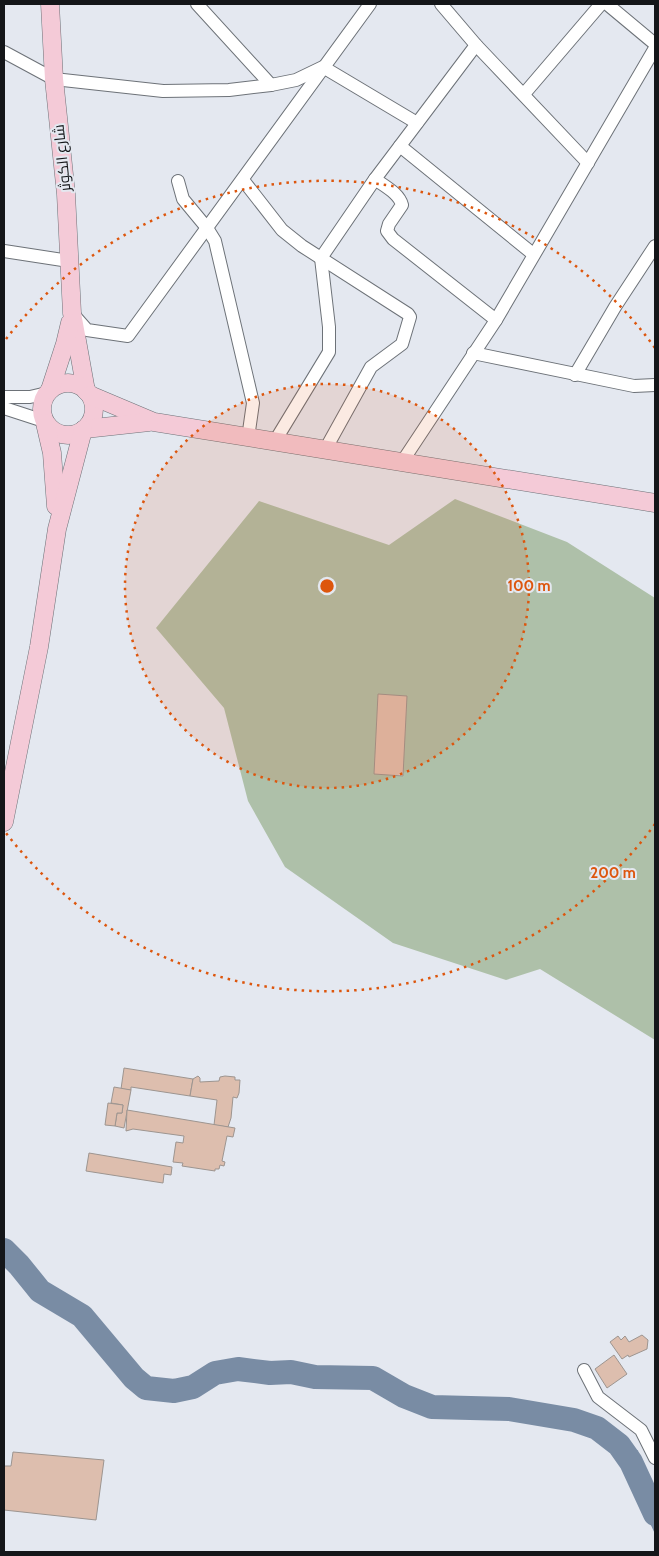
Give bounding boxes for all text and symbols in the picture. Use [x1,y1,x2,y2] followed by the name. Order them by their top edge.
[50,123,77,194] street label: شارع الكوثر
[318,577,336,595] centre of rings
[507,577,551,595] text: 100 m
[590,864,636,882] text: 200 m

